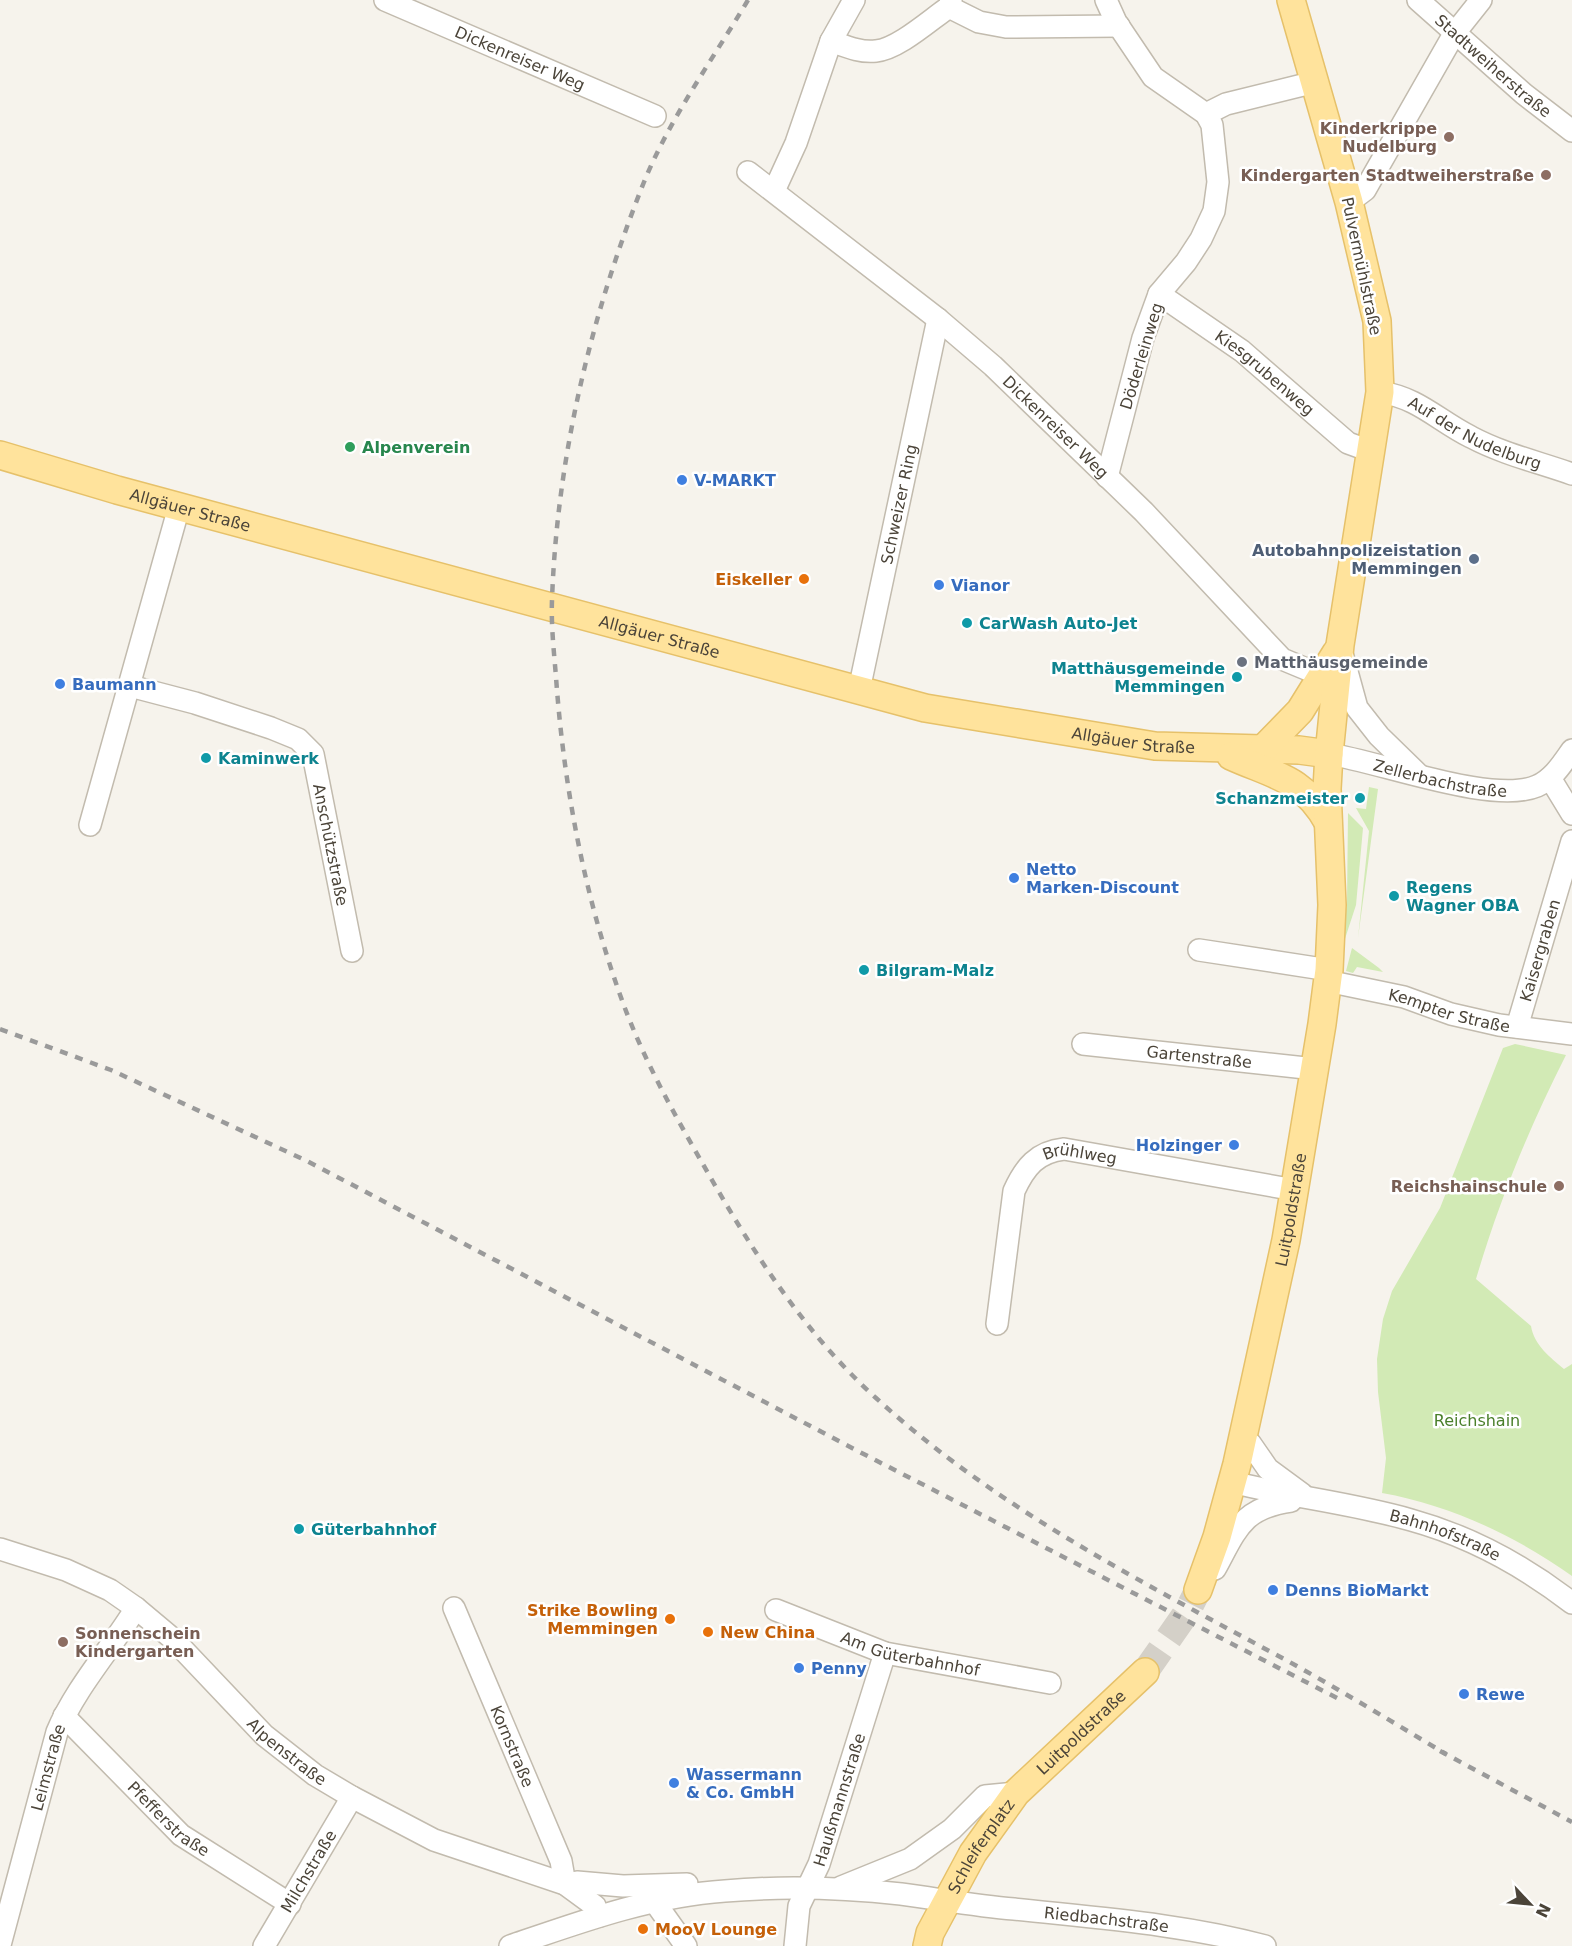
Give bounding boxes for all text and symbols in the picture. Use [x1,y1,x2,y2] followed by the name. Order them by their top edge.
[1431,11,1555,122] street label: Stadtweiherstraße
[452,22,588,95] street label: Dickenreiser Weg
[1320,119,1437,156] place label: Kinderkrippe Nudelburg
[1442,130,1456,144] marker: Kinderkrippe Nudelburg
[1240,166,1534,185] place label: Kindergarten Stadtweiherstraße
[1539,168,1553,182] marker: Kindergarten Stadtweiherstraße
[1338,195,1385,337] street label: Pulvermühlstraße
[1116,300,1167,412] street label: Döderleinweg
[1211,326,1318,419] street label: Kiesgrubenweg
[999,372,1112,482] street label: Dickenreiser Weg
[1405,392,1544,473] street label: Auf der Nudelburg
[362,438,470,457] place label: Alpenverein
[343,440,357,454] marker: Alpenverein
[877,442,921,566] street label: Schweizer Ring
[694,471,776,490] place label: V-MARKT
[675,473,689,487] marker: V-MARKT
[128,485,253,536] street label: Allgäuer Straße
[1252,541,1462,578] place label: Autobahnpolizeistation Memmingen
[1467,552,1481,566] marker: Autobahnpolizeistation Memmingen
[715,570,792,589] place label: Eiskeller
[797,572,811,586] marker: Eiskeller
[951,576,1010,595] place label: Vianor
[932,578,946,592] marker: Vianor
[597,611,722,662] street label: Allgäuer Straße
[979,614,1138,633] place label: CarWash Auto-Jet
[960,616,974,630] marker: CarWash Auto-Jet
[1254,653,1428,672] place label: Matthäusgemeinde
[1235,655,1249,669] marker: Matthäusgemeinde
[1051,659,1225,696] place label: Matthäusgemeinde Memmingen
[1230,670,1244,684] marker: Matthäusgemeinde Memmingen
[72,675,157,694] place label: Baumann
[53,677,67,691] marker: Baumann
[1070,723,1195,757] street label: Allgäuer Straße
[218,749,319,768] place label: Kaminwerk
[199,751,213,765] marker: Kaminwerk
[1371,755,1507,801] street label: Zellerbachstraße
[309,782,352,908] street label: Anschützstraße
[1215,789,1348,808] place label: Schanzmeister
[1353,791,1367,805] marker: Schanzmeister
[1026,860,1179,897] place label: Netto Marken-Discount
[1007,871,1021,885] marker: Netto Marken-Discount
[1406,878,1520,915] place label: Regens Wagner OBA
[1387,889,1401,903] marker: Regens Wagner OBA
[1516,897,1564,1004] street label: Kaisergraben
[876,961,994,980] place label: Bilgram-Malz
[857,963,871,977] marker: Bilgram-Malz
[1387,985,1511,1036] street label: Kempter Straße
[1146,1042,1253,1072] street label: Gartenstraße
[1136,1136,1222,1155] place label: Holzinger
[1227,1138,1241,1152] marker: Holzinger
[1040,1139,1118,1168] street label: Brühlweg
[1271,1152,1310,1268] street label: Luitpoldstraße
[1391,1177,1547,1196] place label: Reichshainschule
[1552,1179,1566,1193] marker: Reichshainschule
[1434,1411,1520,1430] park label: Reichshain
[1387,1506,1504,1565] street label: Bahnhofstraße
[311,1520,437,1539] place label: Güterbahnhof
[292,1522,306,1536] marker: Güterbahnhof
[1285,1581,1429,1600] place label: Denns BioMarkt
[1266,1583,1280,1597] marker: Denns BioMarkt
[527,1601,658,1638] place label: Strike Bowling Memmingen
[663,1612,677,1626] marker: Strike Bowling Memmingen
[720,1623,815,1642] place label: New China
[75,1624,201,1661] place label: Sonnenschein Kindergarten
[701,1625,715,1639] marker: New China
[838,1628,982,1680] street label: Am Güterbahnhof
[56,1635,70,1649] marker: Sonnenschein Kindergarten
[811,1659,867,1678] place label: Penny
[792,1661,806,1675] marker: Penny
[1476,1685,1525,1704] place label: Rewe
[1033,1686,1130,1779] street label: Luitpoldstraße
[1457,1687,1471,1701] marker: Rewe
[486,1703,538,1790] street label: Kornstraße
[243,1714,330,1790] street label: Alpenstraße
[27,1721,69,1813] street label: Leimstraße
[810,1731,869,1869] street label: Haußmannstraße
[686,1765,802,1802] place label: Wassermann & Co. GmbH
[667,1776,681,1790] marker: Wassermann & Co. GmbH
[124,1778,213,1861] street label: Pfefferstraße
[944,1795,1019,1897] street label: Schleiferplatz
[277,1827,340,1916] street label: Milchstraße
[1500,1874,1560,1934] north arrow
[1532,1900,1555,1921] text: N
[1043,1903,1170,1936] street label: Riedbachstraße
[655,1920,777,1939] place label: MooV Lounge
[636,1922,650,1936] marker: MooV Lounge

